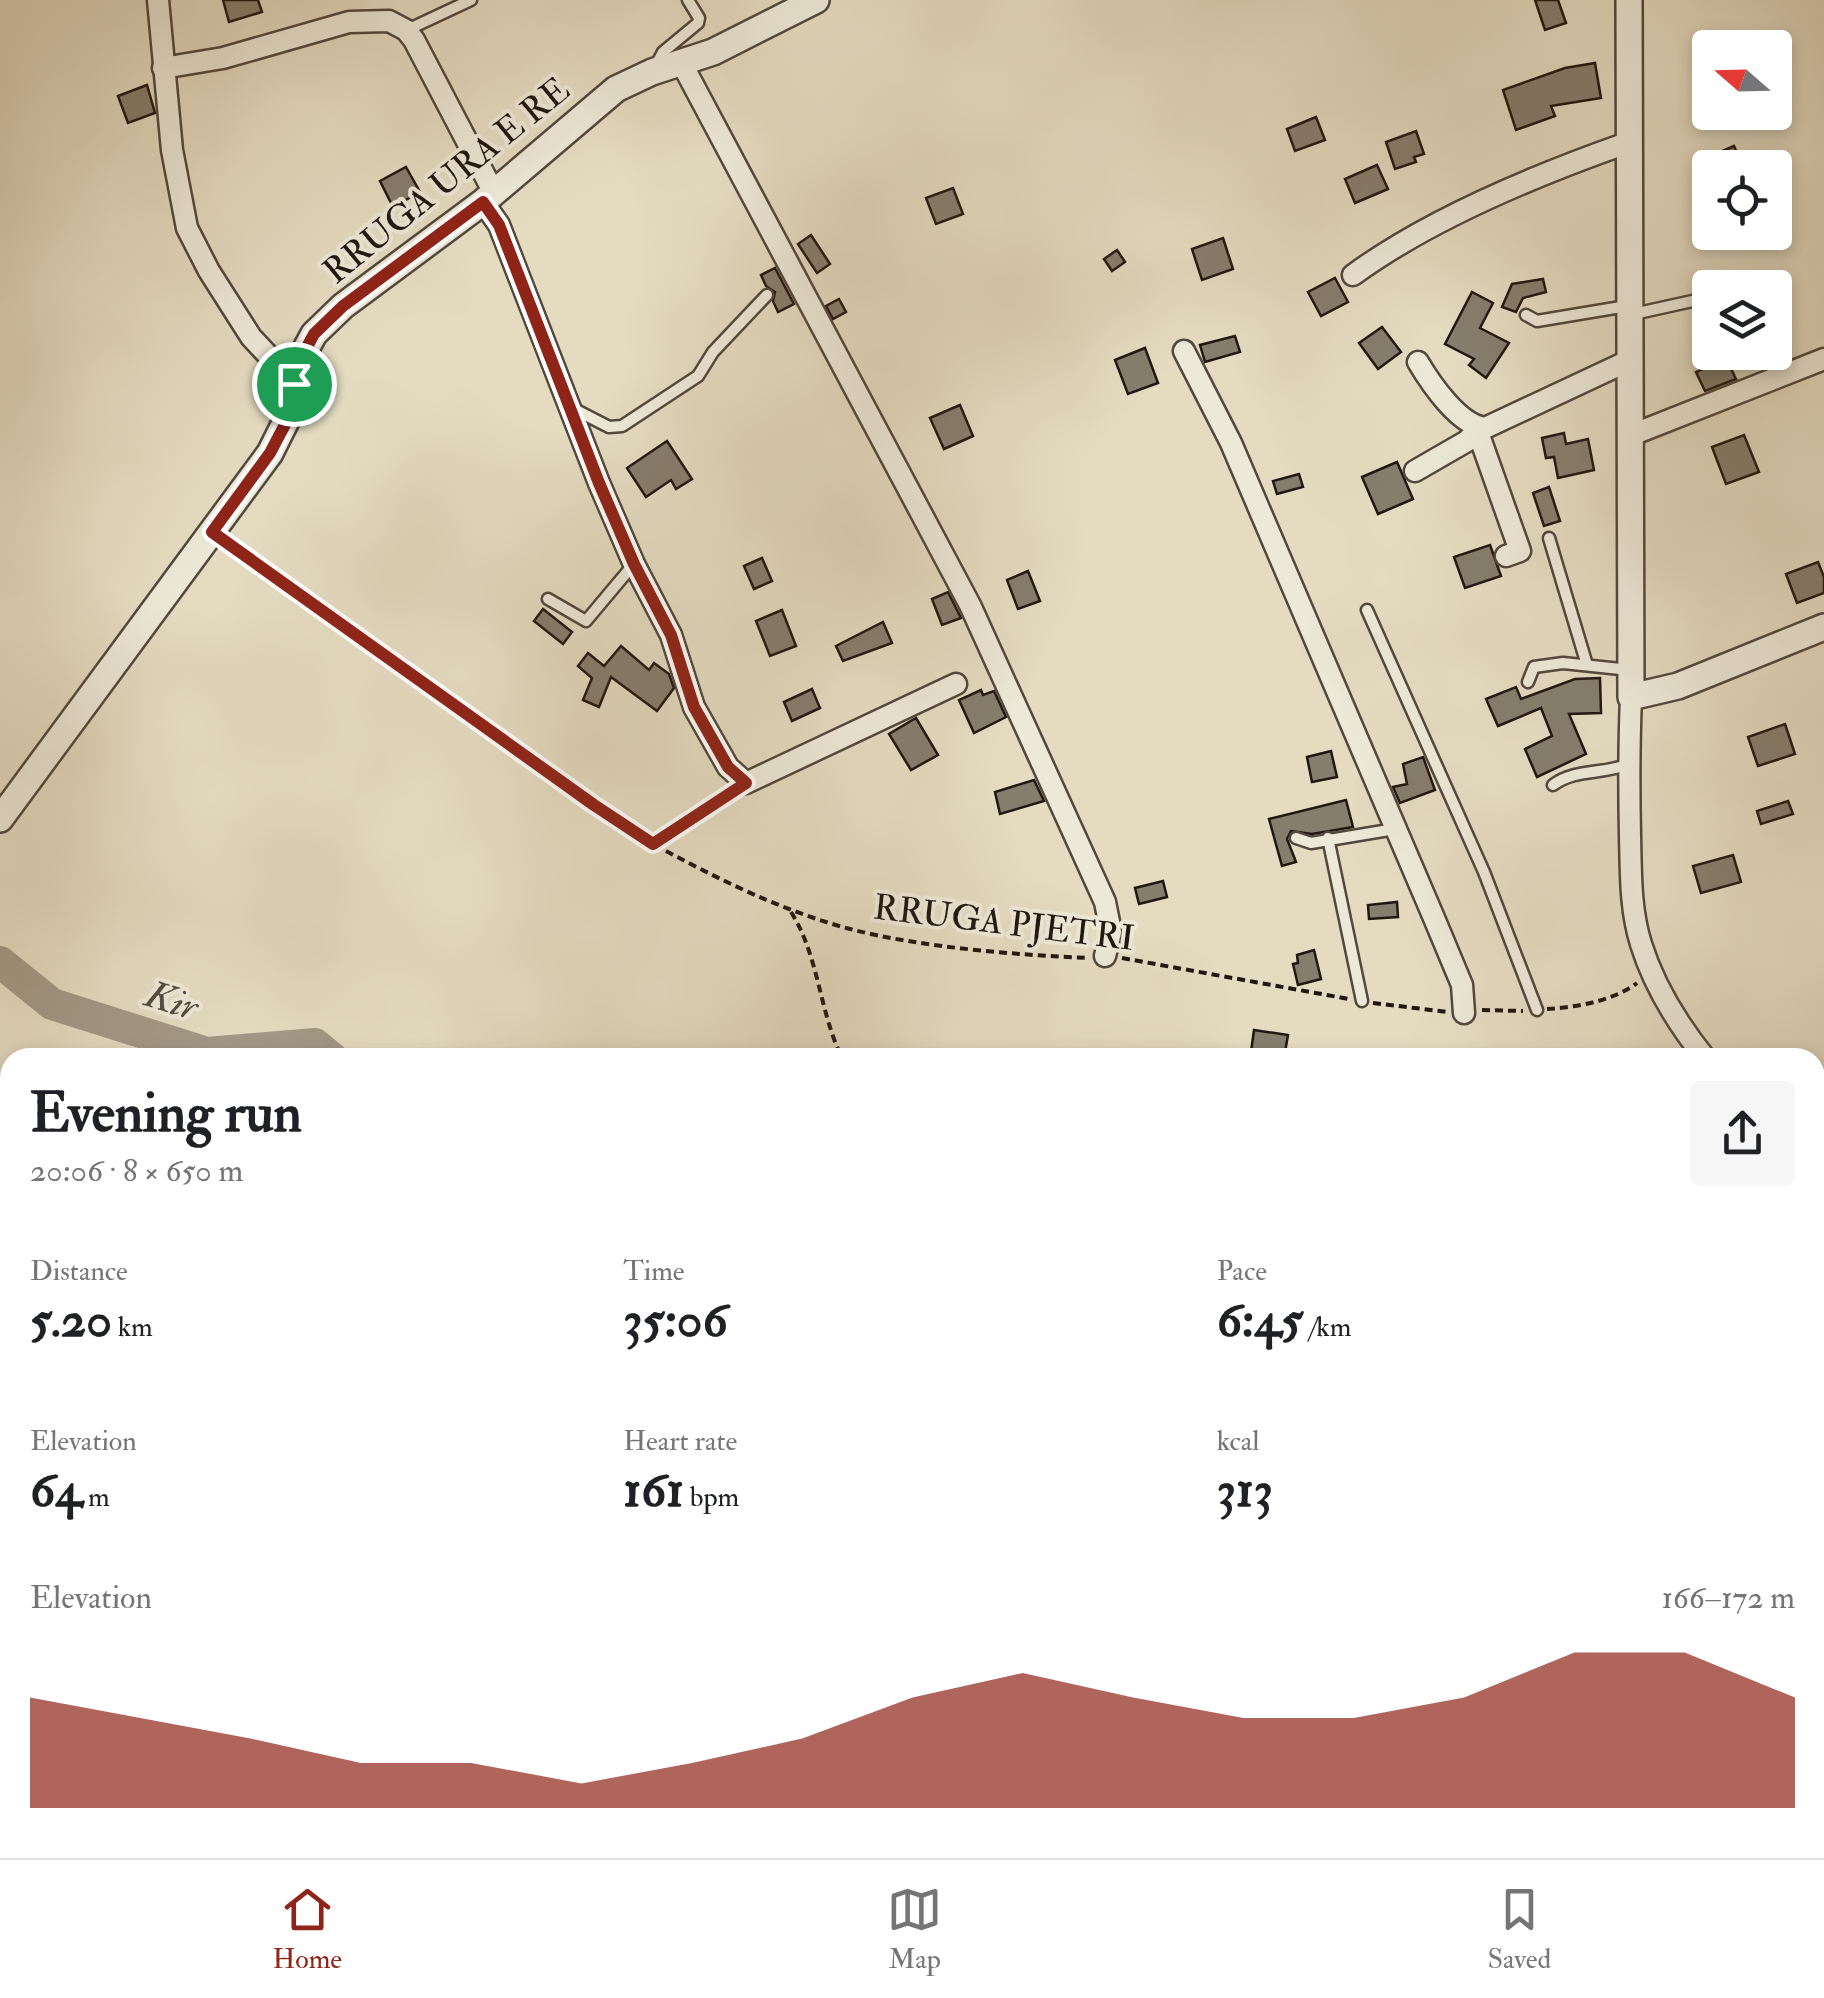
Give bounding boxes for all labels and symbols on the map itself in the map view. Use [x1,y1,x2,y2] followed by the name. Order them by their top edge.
[1692,30,1792,130] north arrow
[315,68,579,294] street label: RRUGA URA E RE
[252,342,337,427] pin
[871,885,1137,961] street label: RRUGA PJETRI
[138,970,205,1032] water label: Kir

